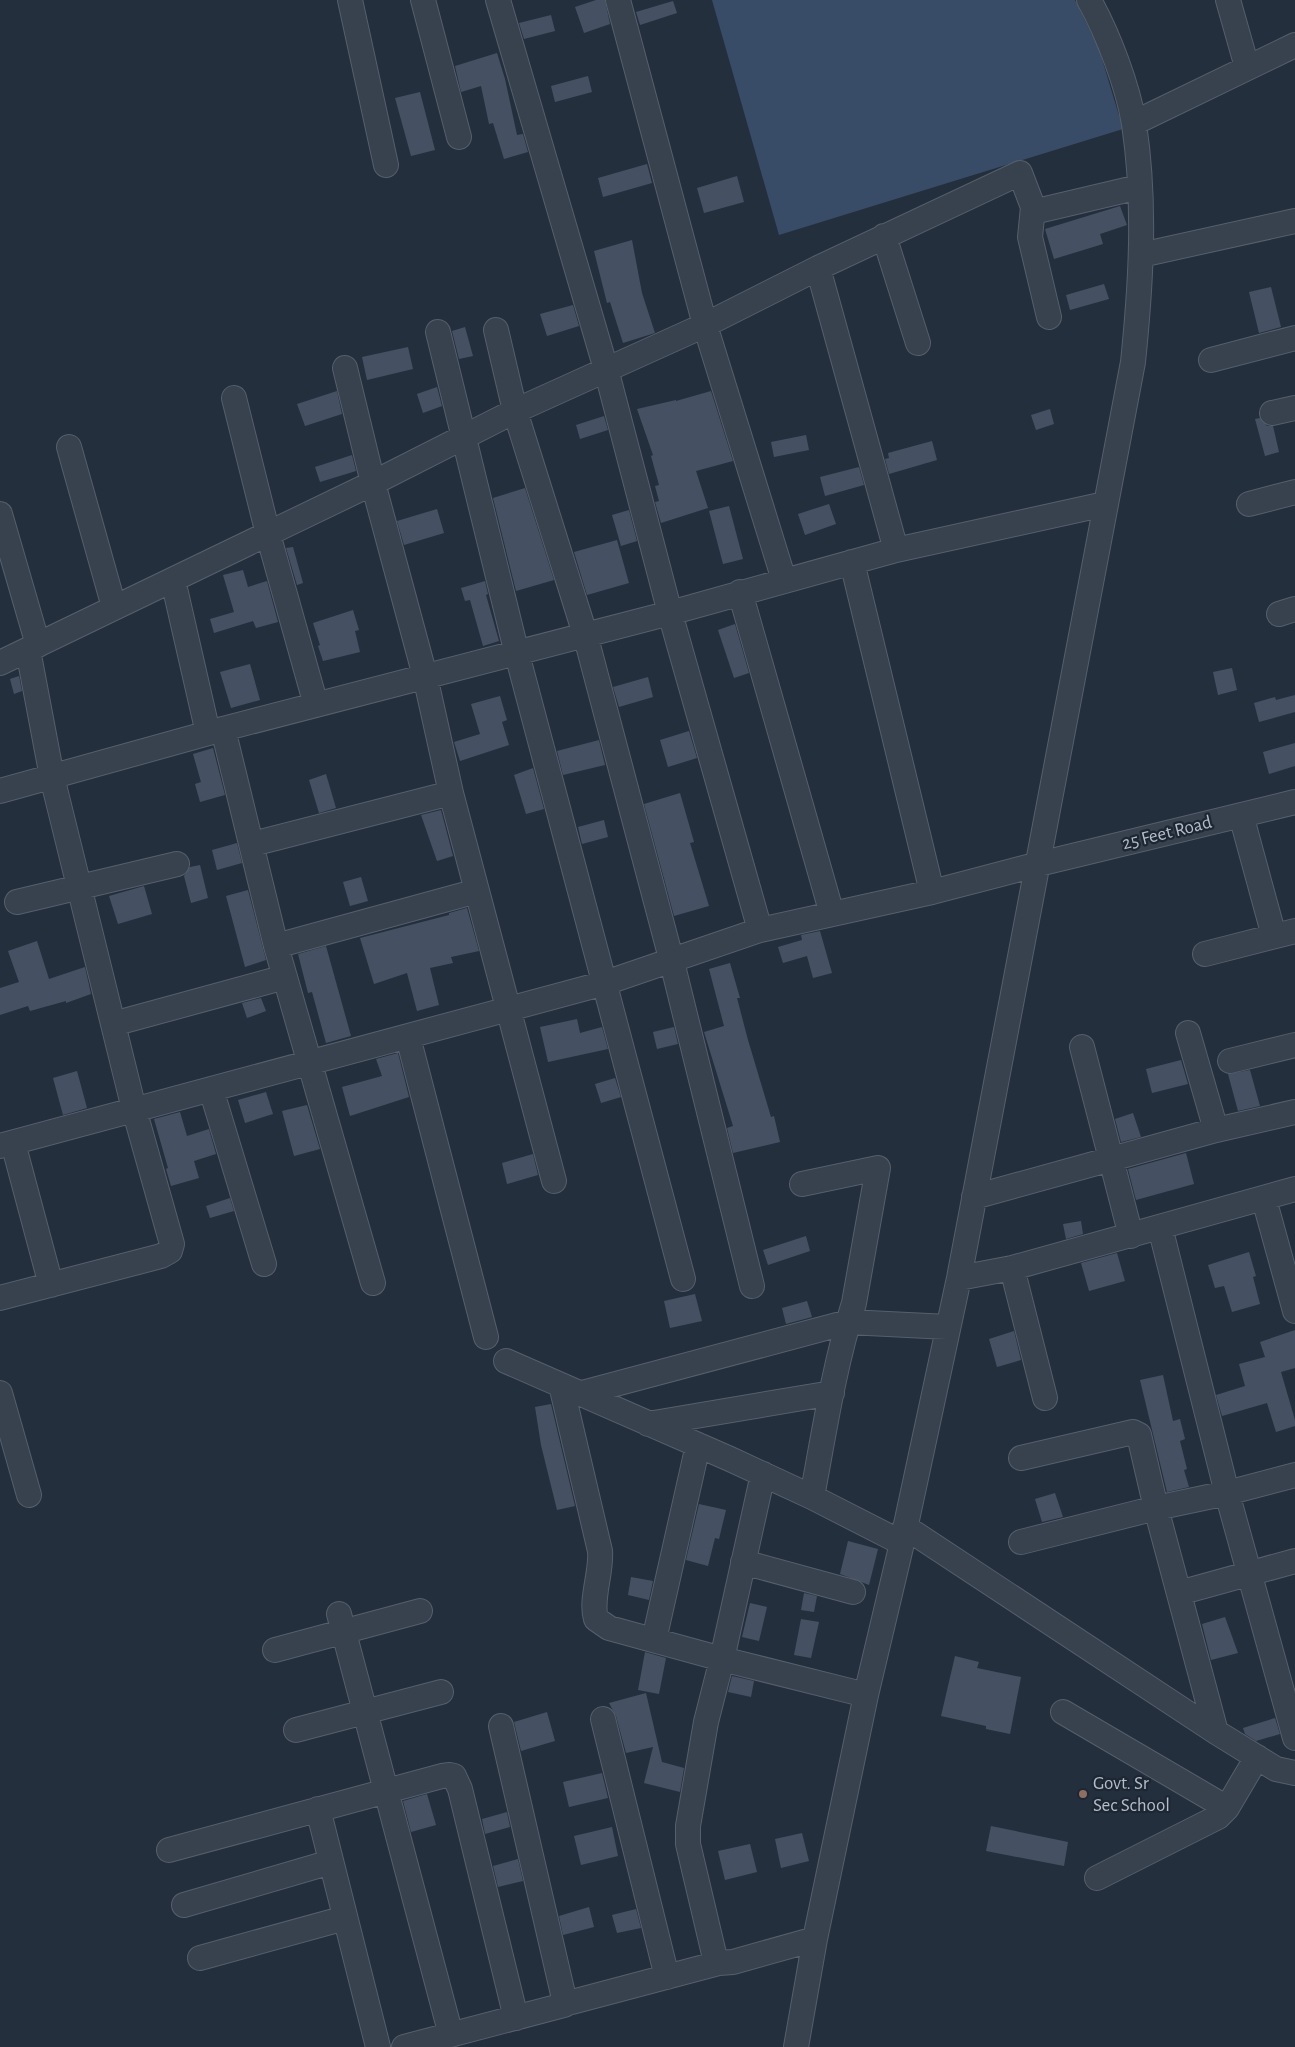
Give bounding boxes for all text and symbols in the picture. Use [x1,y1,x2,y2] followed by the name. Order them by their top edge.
[1120,813,1214,853] street label: 25 Feet Road
[1093,1774,1170,1815] place label: Govt. Sr Sec School
[1077,1788,1089,1800] marker: Govt. Sr Sec School

